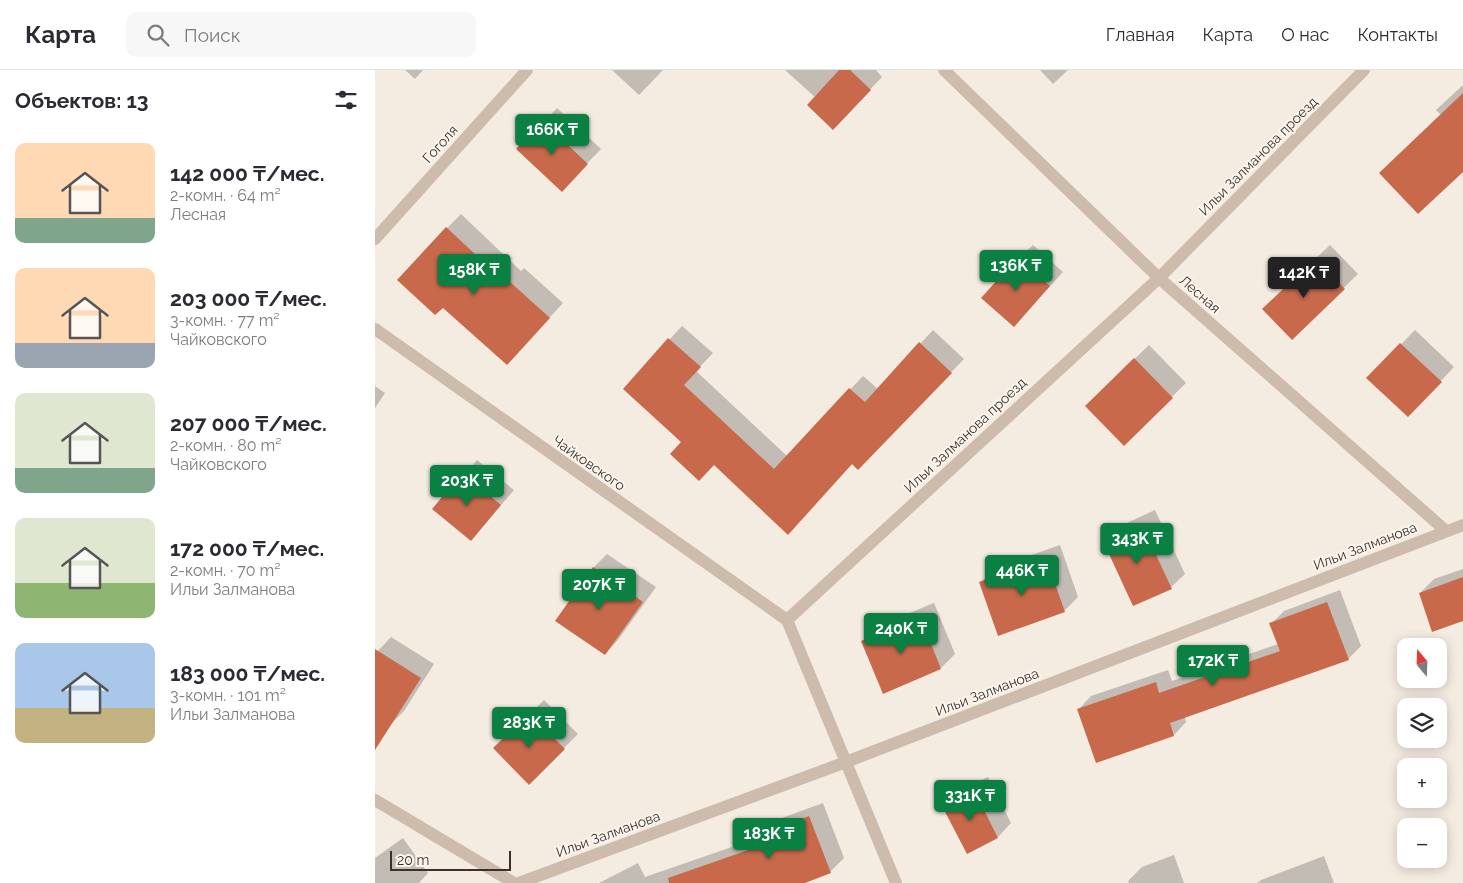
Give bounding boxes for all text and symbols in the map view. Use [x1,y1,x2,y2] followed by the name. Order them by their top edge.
[126,12,476,57] search box
[25,20,96,49] text: Карта
[144,21,172,49] icon: search
[184,24,241,46] text: Поиск
[1106,24,1174,45] text: Главная
[1202,24,1253,45] text: Карта
[1281,24,1329,45] text: О нас
[1357,24,1438,45] text: Контакты
[332,86,360,114] icon: filters
[15,88,149,113] text: Объектов: 13
[1195,93,1321,219] street label: Ильи Залманова проезд
[511,114,593,156] pin: 166K ₸
[526,120,578,139] text: 166K ₸
[419,122,461,166] street label: Гоголя
[170,161,324,186] text: 142 000 ₸/мес.
[55,163,115,223] icon: home
[170,186,281,205] text: 2-комн. · 64 m²
[170,205,226,224] text: Лесная
[975,250,1057,292] pin: 136K ₸
[433,254,515,296] pin: 158K ₸
[991,256,1041,275] text: 136K ₸
[1263,256,1345,299] pin: 142K ₸
[449,260,499,279] text: 158K ₸
[1279,263,1329,282] text: 142K ₸
[1176,272,1224,316] street label: Лесная
[170,286,327,311] text: 203 000 ₸/мес.
[55,288,115,348] icon: home
[170,311,280,330] text: 3-комн. · 77 m²
[170,330,267,349] text: Чайковского
[901,374,1029,496] street label: Ильи Залманова проезд
[170,411,327,436] text: 207 000 ₸/мес.
[55,413,115,473] icon: home
[550,432,628,494] street label: Чайковского
[170,436,282,455] text: 2-комн. · 80 m²
[170,455,267,474] text: Чайковского
[426,464,508,507] pin: 203K ₸
[441,471,493,490] text: 203K ₸
[1311,519,1419,573] street label: Ильи Залманова
[1096,522,1178,565] pin: 343K ₸
[1111,529,1163,548] text: 343K ₸
[170,536,324,561] text: 172 000 ₸/мес.
[55,538,115,598] icon: home
[981,554,1063,597] pin: 446K ₸
[170,561,281,580] text: 2-комн. · 70 m²
[996,561,1048,580] text: 446K ₸
[558,568,640,611] pin: 207K ₸
[573,575,625,594] text: 207K ₸
[170,580,295,599] text: Ильи Залманова
[860,612,942,655] pin: 240K ₸
[875,619,927,638] text: 240K ₸
[1397,638,1447,688] north arrow
[1397,638,1447,868] map controls
[1172,644,1254,687] pin: 172K ₸
[1188,651,1238,670] text: 172K ₸
[170,661,325,686] text: 183 000 ₸/мес.
[55,663,115,723] icon: home
[933,665,1041,719] street label: Ильи Залманова
[170,686,286,705] text: 3-комн. · 101 m²
[1397,698,1447,748] button: layers
[170,705,295,724] text: Ильи Залманова
[488,706,570,749] pin: 283K ₸
[503,713,555,732] text: 283K ₸
[1397,758,1447,808] button: +
[929,780,1011,822] pin: 331K ₸
[945,786,995,805] text: 331K ₸
[554,808,662,860] street label: Ильи Залманова
[728,818,810,860] pin: 183K ₸
[1397,818,1447,868] button: −
[744,824,794,843] text: 183K ₸
[390,848,511,871] scale bar
[397,852,429,868] text: 20 m

